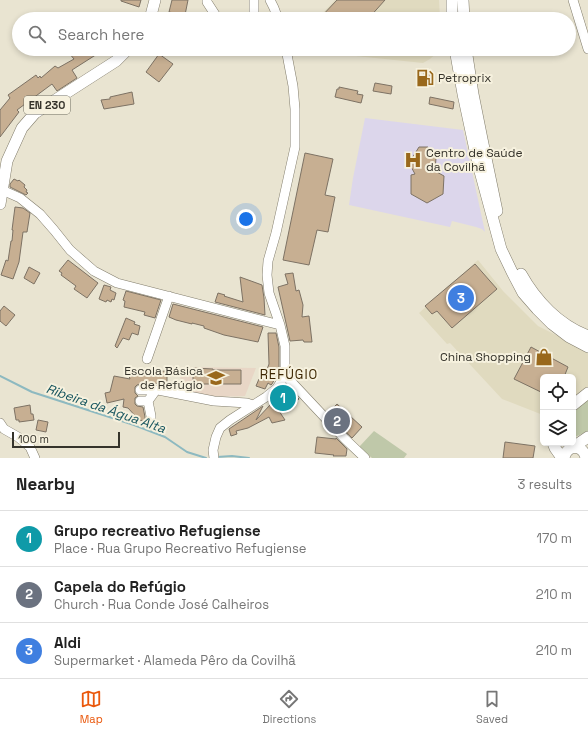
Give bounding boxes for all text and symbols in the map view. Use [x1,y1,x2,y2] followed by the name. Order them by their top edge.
[12,12,576,56] search box
[26,23,48,45] icon: search
[58,25,144,44] text: Search here
[415,68,435,88] fuel station icon: Petroprix
[438,70,491,86] place label: Petroprix
[24,96,70,114] road number: EN 230
[426,145,523,175] place label: Centro de Saúde da Covilhã
[403,150,423,170] hospital icon: Centro de Saúde da Covilhã
[236,209,256,229] your location
[448,283,474,313] pin: 3
[534,347,554,367] shop icon: China Shopping
[440,349,531,365] place label: China Shopping
[124,363,203,393] place label: Escola Básica de Refúgio
[260,366,318,383] district label: REFÚGIO
[206,368,226,388] school or university icon: Escola Básica de Refúgio
[540,374,576,446] map controls
[540,374,576,410] button: locate
[44,380,168,437] water label: Ribeira da Água Alta
[270,383,296,413] pin: 1
[324,406,350,436] pin: 2
[540,410,576,446] button: layers
[12,430,120,449] scale bar
[18,432,49,446] text: 100 m
[16,473,75,495] text: Nearby
[518,476,572,493] text: 3 results
[54,521,261,540] text: Grupo recreativo Refugiense
[26,530,32,547] text: 1
[536,530,572,547] text: 170 m
[54,540,307,557] text: Place · Rua Grupo Recreativo Refugiense
[54,577,186,596] text: Capela do Refúgio
[25,586,33,603] text: 2
[536,586,572,603] text: 210 m
[54,596,269,613] text: Church · Rua Conde José Calheiros
[54,633,81,652] text: Aldi
[25,642,33,659] text: 3
[536,642,572,659] text: 210 m
[54,652,296,669] text: Supermarket · Alameda Pêro da Covilhã
[80,688,103,726] tab: Map
[262,688,316,726] tab: Directions
[476,688,508,726] tab: Saved

